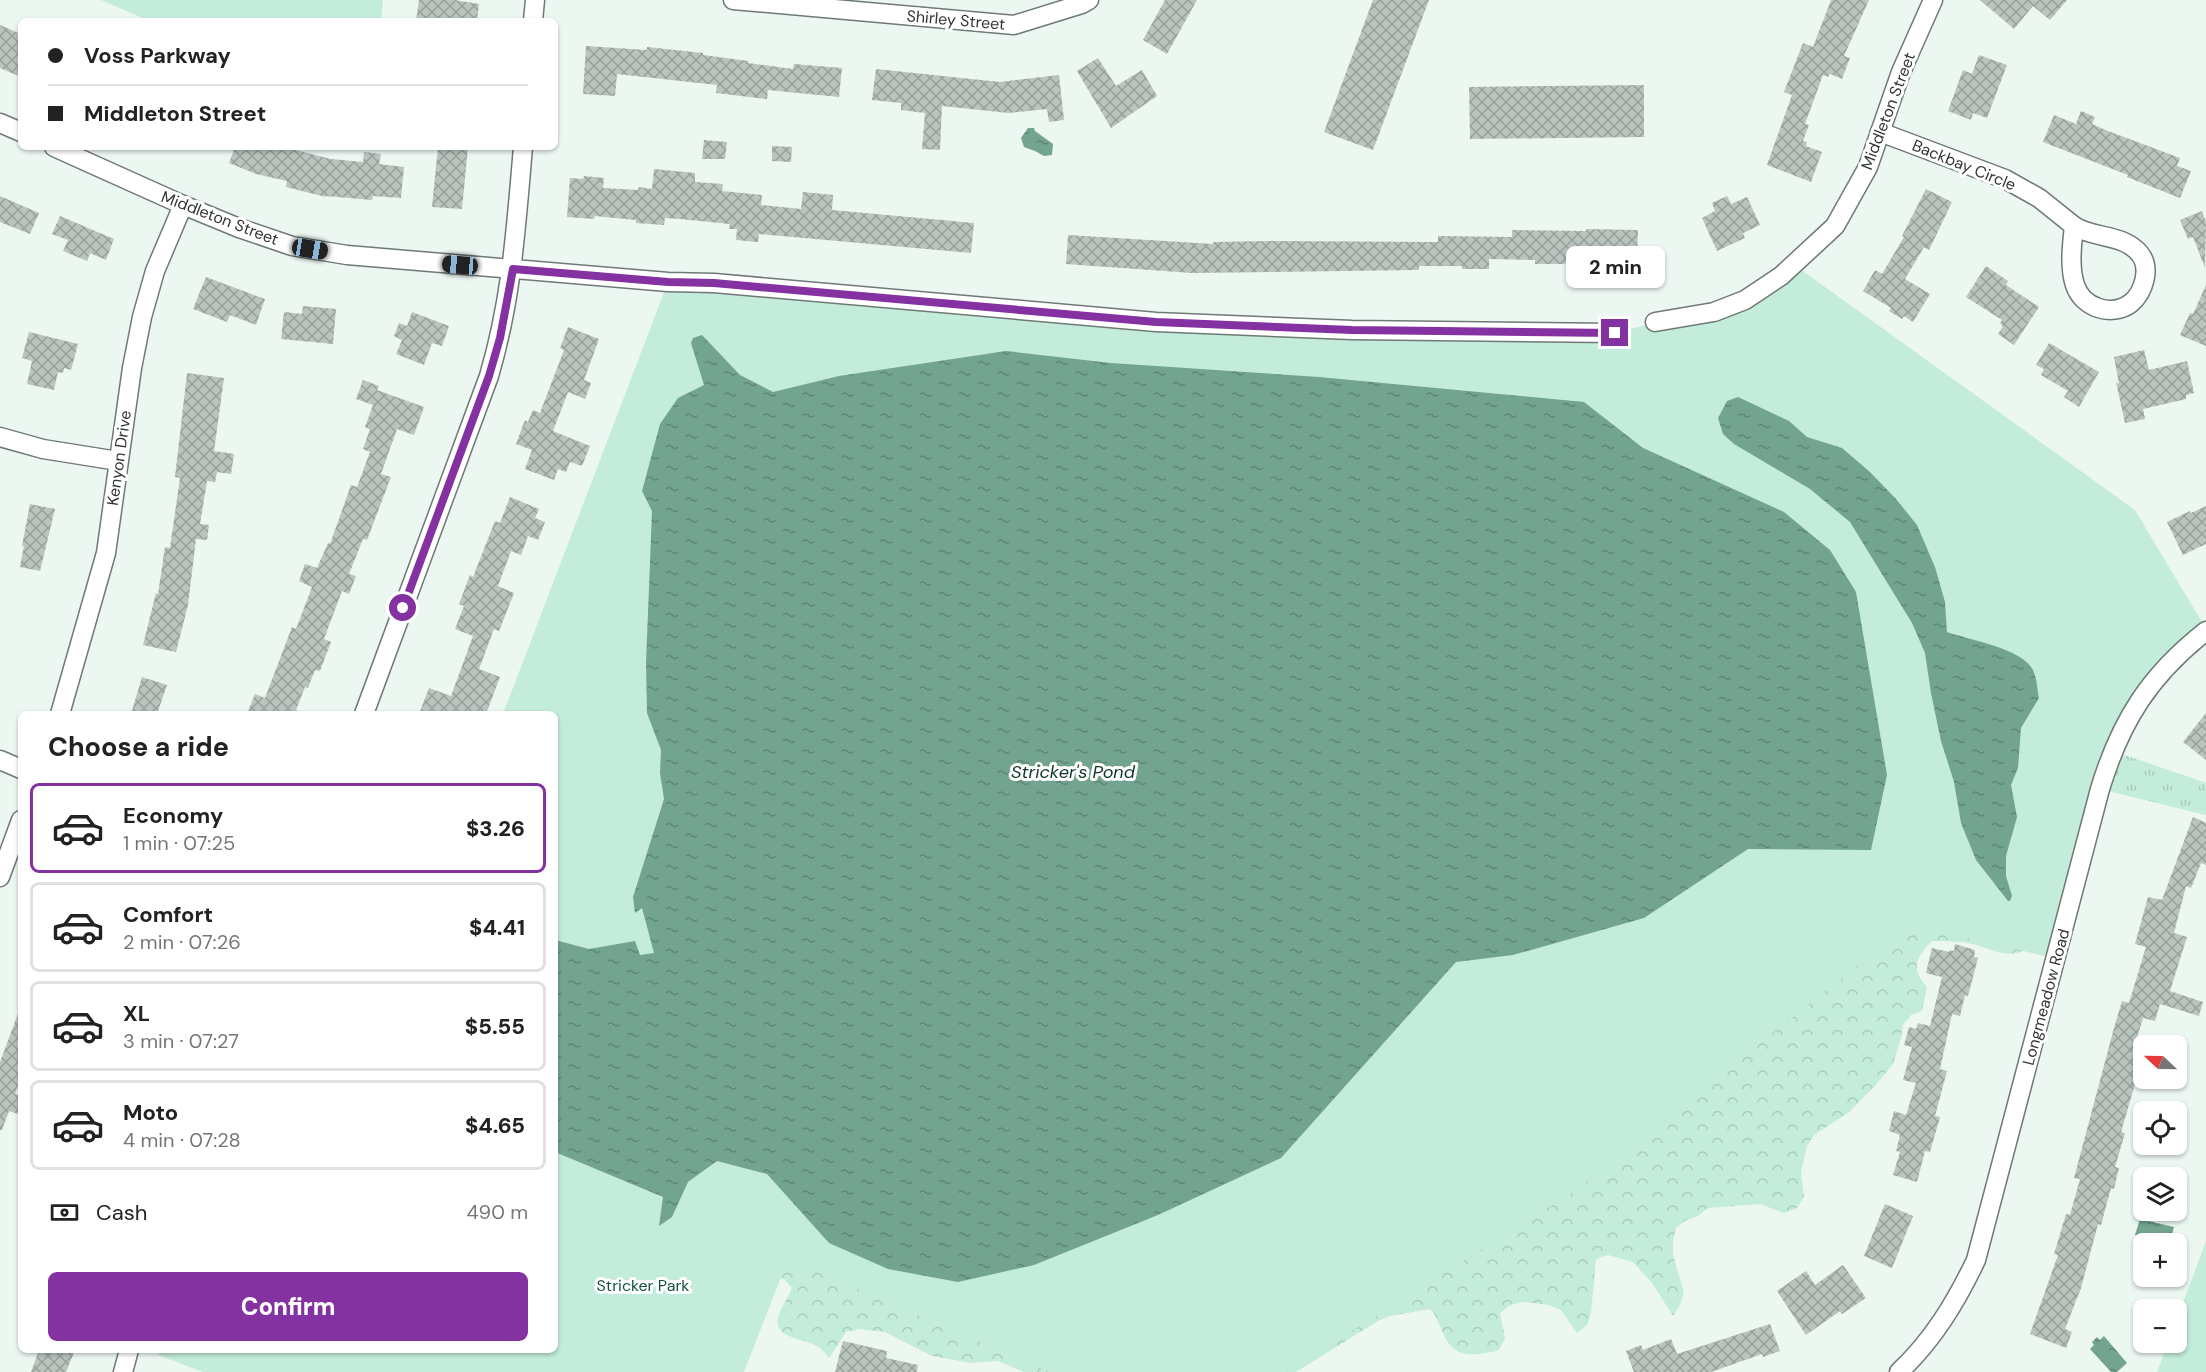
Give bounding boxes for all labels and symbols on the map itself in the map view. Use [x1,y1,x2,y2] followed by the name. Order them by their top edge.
[906,5,1006,35] street label: Shirley Street
[1856,49,1920,173] street label: Middleton Street
[1909,135,2019,195] street label: Backbay Circle
[158,186,282,250] street label: Middleton Street
[291,237,329,261] car
[1566,246,1664,288] callout: 2 min
[441,254,479,276] car
[1601,319,1628,346] route end
[102,409,136,507] street label: Kenyon Drive
[389,594,416,621] route start
[1011,760,1136,784] water label: Stricker's Pond
[2018,926,2074,1068] street label: Longmeadow Road
[2133,1035,2187,1089] north arrow
[597,1275,689,1296] park label: Stricker Park

